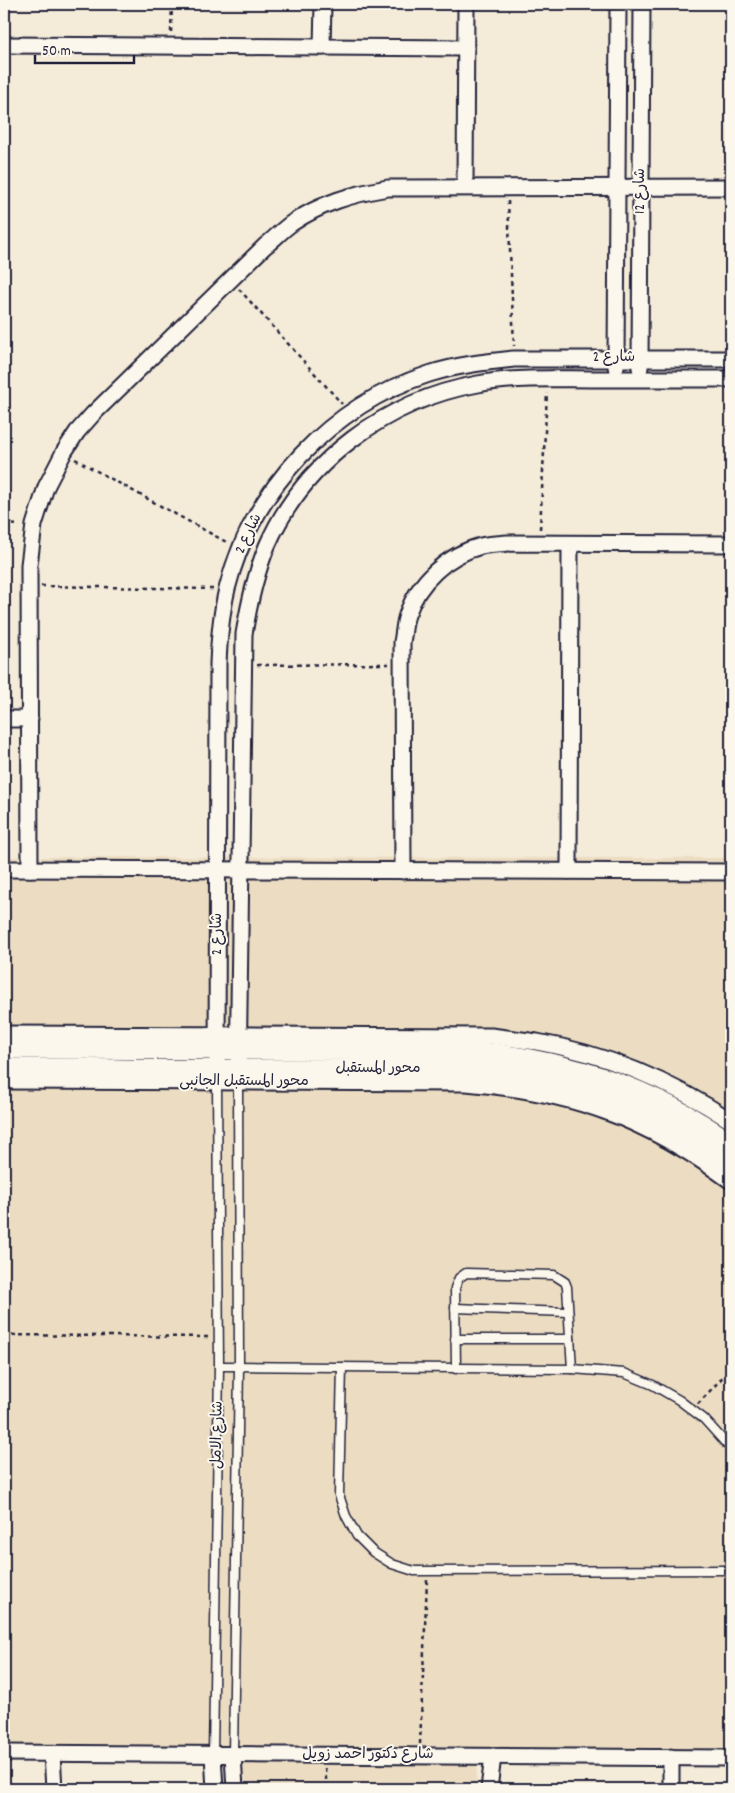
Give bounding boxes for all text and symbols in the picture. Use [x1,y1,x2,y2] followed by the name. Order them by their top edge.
[35,32,134,64] scale bar
[42,41,71,63] text: 50 m
[630,168,652,214] street label: شارع 12
[593,347,635,369] street label: شارع 2
[230,510,268,558] street label: شارع 2
[207,913,229,955] street label: شارع 2
[335,1058,421,1080] street label: محور المستقبل
[179,1071,309,1093] street label: محور المستقبل الجانبى
[206,1401,230,1469] street label: شارع الامل
[302,1744,434,1766] street label: شارع دكتور احمد زويل

